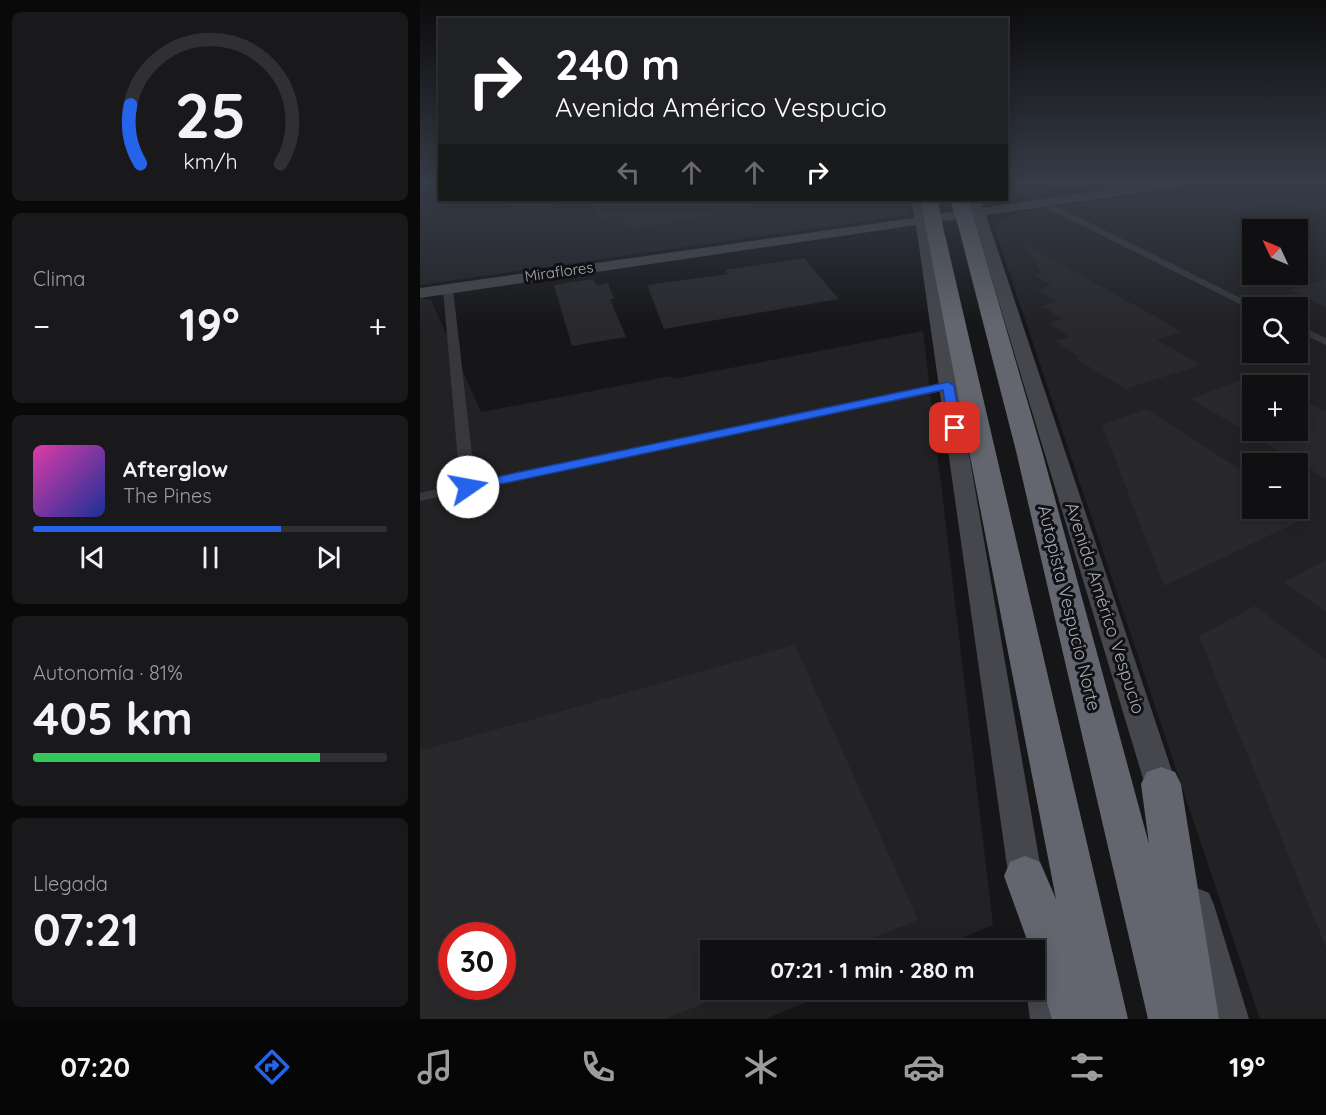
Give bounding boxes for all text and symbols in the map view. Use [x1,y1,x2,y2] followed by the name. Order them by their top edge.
[555,38,680,91] text: 240 m
[456,42,534,120] icon: right
[174,76,246,154] text: 25
[555,90,887,124] text: Avenida Américo Vespucio
[183,148,237,174] text: km/h
[612,156,645,189] icon: left
[675,156,708,189] icon: ahead
[738,156,771,189] icon: ahead
[801,156,834,189] icon: right
[1242,219,1308,285] north arrow
[1242,219,1308,519] map controls
[523,257,594,286] street label: Miraflores
[33,266,85,291] text: Clima
[179,296,240,352] text: 19°
[1242,297,1308,363] button: search
[33,305,50,346] text: −
[368,305,387,346] text: +
[1242,375,1308,441] button: +
[929,402,980,453] pin
[938,411,971,444] icon: arrive
[1242,453,1308,519] button: −
[123,455,228,483] text: Afterglow
[436,455,500,519] position arrow
[123,483,212,508] text: The Pines
[1060,499,1151,717] street label: Avenida Américo Vespucio
[1033,503,1106,713] street label: Autopista Vespucio Norte
[76,541,109,574] icon: previous
[194,541,227,574] icon: pause
[312,541,345,574] icon: next
[33,660,183,685] text: Autonomía · 81%
[33,690,193,746] text: 405 km
[33,871,108,896] text: Llegada
[33,901,139,957] text: 07:21
[438,922,516,1000] speed limit sign: 30
[770,956,975,984] text: 07:21 · 1 min · 280 m
[251,1046,293,1088] icon: directions
[414,1046,456,1088] icon: music
[577,1046,619,1088] icon: phone
[740,1046,782,1088] icon: climate
[903,1046,945,1088] icon: car
[1066,1046,1108,1088] icon: filters
[60,1050,130,1084] text: 07:20
[1229,1050,1265,1084] text: 19°

